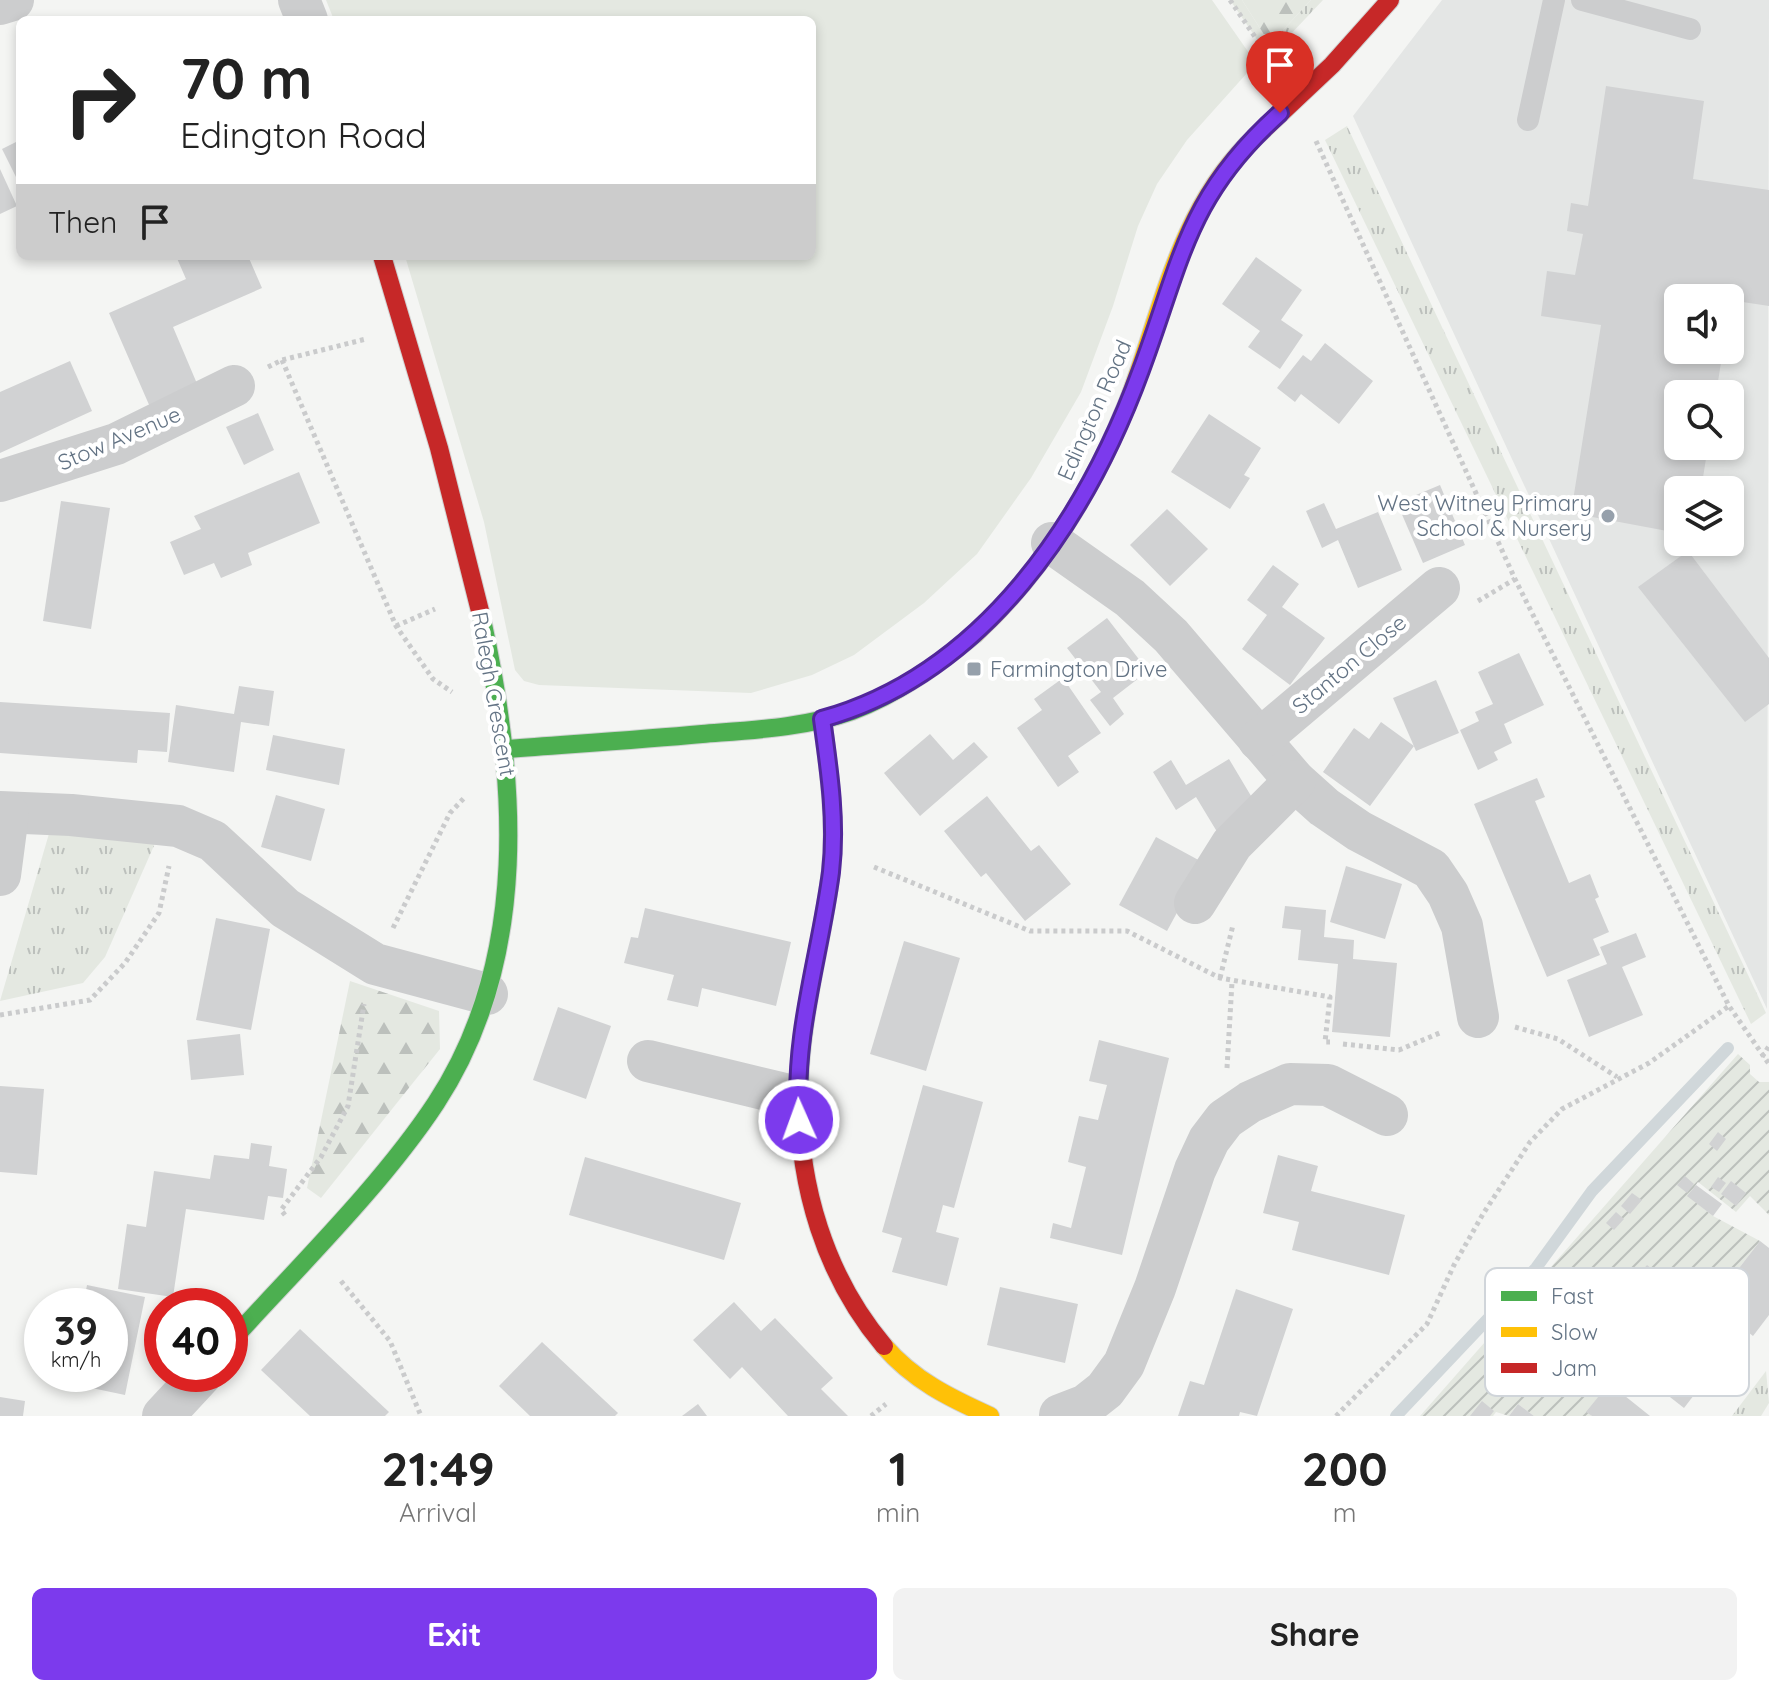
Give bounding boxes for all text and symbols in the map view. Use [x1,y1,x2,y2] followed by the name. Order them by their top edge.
[1246,31,1314,113] pin
[180,43,312,113] text: 70 m
[1258,43,1302,87] icon: arrive
[48,48,152,152] icon: right
[180,112,427,157] text: Edington Road
[133,200,177,244] icon: arrive
[48,203,117,241] text: Then
[1664,284,1744,556] map controls
[1664,284,1744,364] button: sound
[1051,335,1137,485] street label: Edington Road
[1664,380,1744,460] button: search
[53,400,185,476] street label: Stow Avenue
[1664,476,1744,556] button: layers
[1377,489,1592,542] place label: West Witney Primary School & Nursery
[1599,507,1617,525] marker: West Witney Primary School & Nursery
[1286,608,1412,720] street label: Stanton Close
[466,610,522,778] street label: Ralegh Crescent
[990,655,1167,683] place label: Farmington Drive
[965,660,983,678] marker: Farmington Drive
[757,1078,841,1162] position arrow
[1485,1268,1749,1396] legend
[1551,1282,1594,1310] text: Fast
[144,1288,248,1392] speed limit sign: 40
[54,1305,98,1355] text: 39
[1551,1318,1598,1346] text: Slow
[51,1347,101,1372] text: km/h
[1551,1354,1597,1382] text: Jam
[381,1438,495,1498] text: 21:49
[889,1438,908,1498] text: 1
[1302,1438,1388,1498] text: 200
[399,1496,477,1529] text: Arrival
[876,1496,920,1529] text: min
[1333,1496,1356,1529] text: m
[32,1588,877,1680] button: Exit
[893,1588,1737,1680] button: Share

